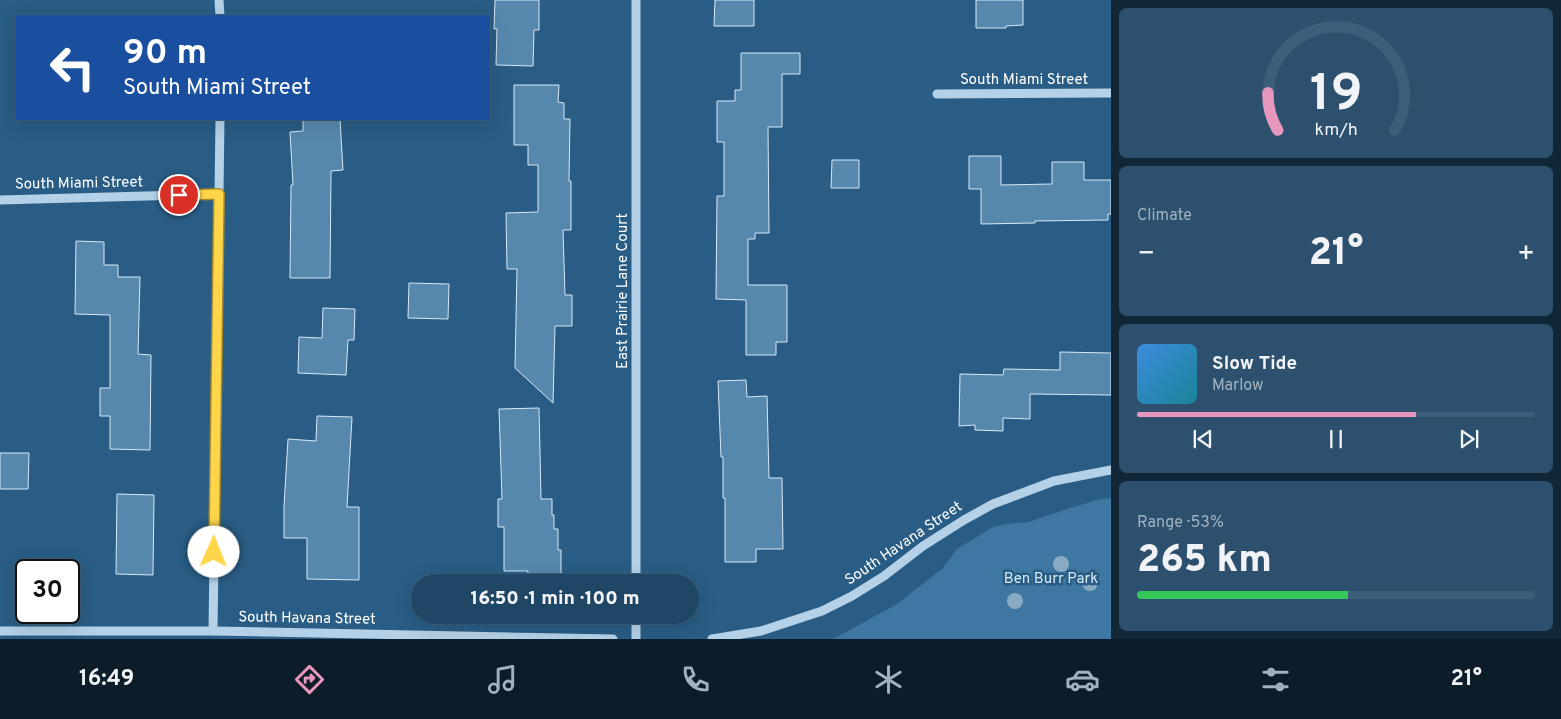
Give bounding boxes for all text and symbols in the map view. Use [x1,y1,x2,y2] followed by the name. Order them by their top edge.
[123,32,207,76] text: 90 m
[40,35,105,100] icon: left
[1310,63,1362,129] text: 19
[960,71,1088,90] street label: South Miami Street
[123,75,311,102] text: South Miami Street
[1314,119,1358,142] text: km/h
[15,173,143,195] street label: South Miami Street
[158,174,200,216] pin
[165,181,193,209] icon: arrive
[1137,206,1192,226] text: Climate
[614,213,633,369] street label: East Prairie Lane Court
[1309,230,1363,279] text: 21°
[1137,237,1155,273] text: −
[1517,237,1535,273] text: +
[1212,352,1297,376] text: Slow Tide
[1212,376,1264,396] text: Marlow
[1189,425,1217,453] icon: previous
[1322,425,1350,453] icon: pause
[1455,425,1483,453] icon: next
[842,498,966,590] street label: South Havana Street
[1137,513,1224,533] text: Range · 53%
[187,525,239,577] position arrow
[1137,537,1272,586] text: 265 km
[15,559,80,624] speed limit sign: 30
[1004,570,1098,589] park label: Ben Burr Park
[471,587,639,611] text: 16:50 · 1 min · 100 m
[238,608,376,630] street label: South Havana Street
[292,662,327,697] icon: directions
[485,662,520,697] icon: music
[678,662,713,697] icon: phone
[871,662,906,697] icon: climate
[1065,662,1100,697] icon: car
[1258,662,1293,697] icon: filters
[79,666,134,693] text: 16:49
[1451,666,1482,693] text: 21°

